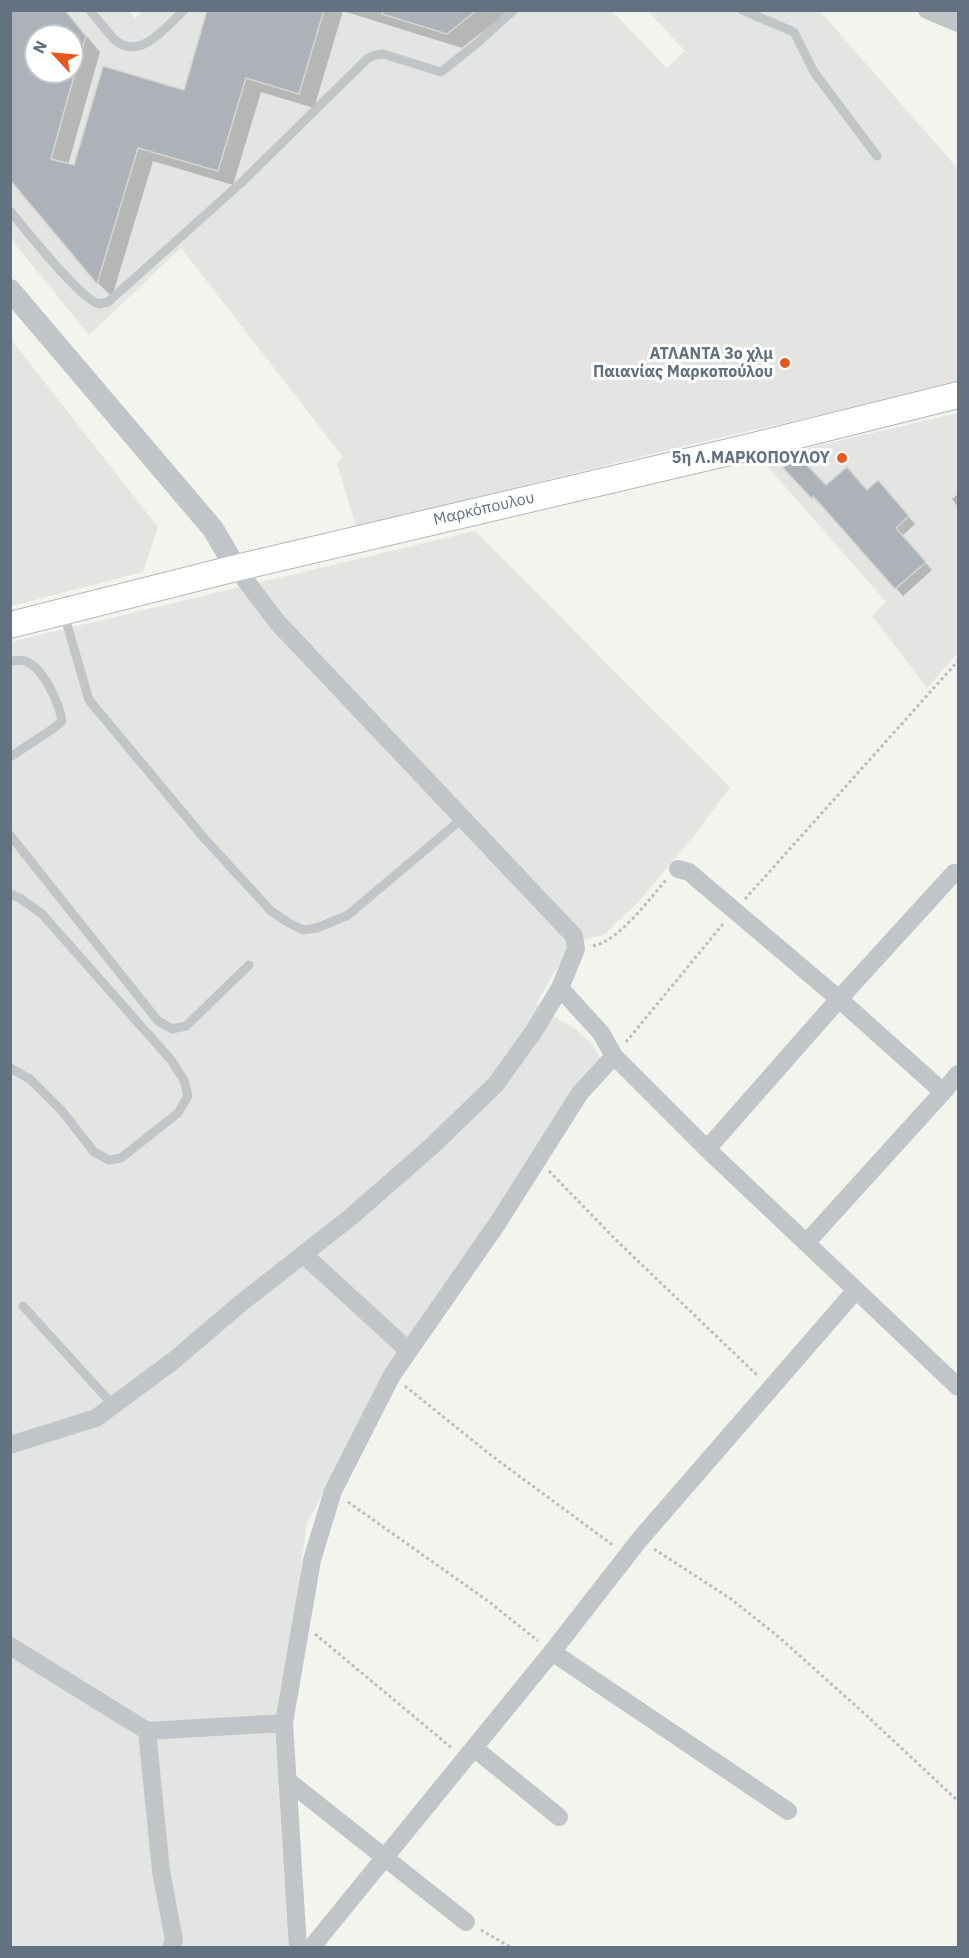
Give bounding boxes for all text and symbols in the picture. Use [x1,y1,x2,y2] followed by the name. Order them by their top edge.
[24,24,84,84] north arrow
[28,37,51,57] text: N
[593,344,773,382] place label: ΑΤΛΑΝΤΑ 3ο χλμ Παιανίας Μαρκοπούλου
[778,356,792,370] marker: ΑΤΛΑΝΤΑ 3ο χλμ Παιανίας Μαρκοπούλου
[672,448,830,468] place label: 5η Λ.ΜΑΡΚΟΠΟΥΛΟΥ
[835,451,849,465] marker: 5η Λ.ΜΑΡΚΟΠΟΥΛΟΥ
[432,488,536,530] street label: Μαρκόπουλου

